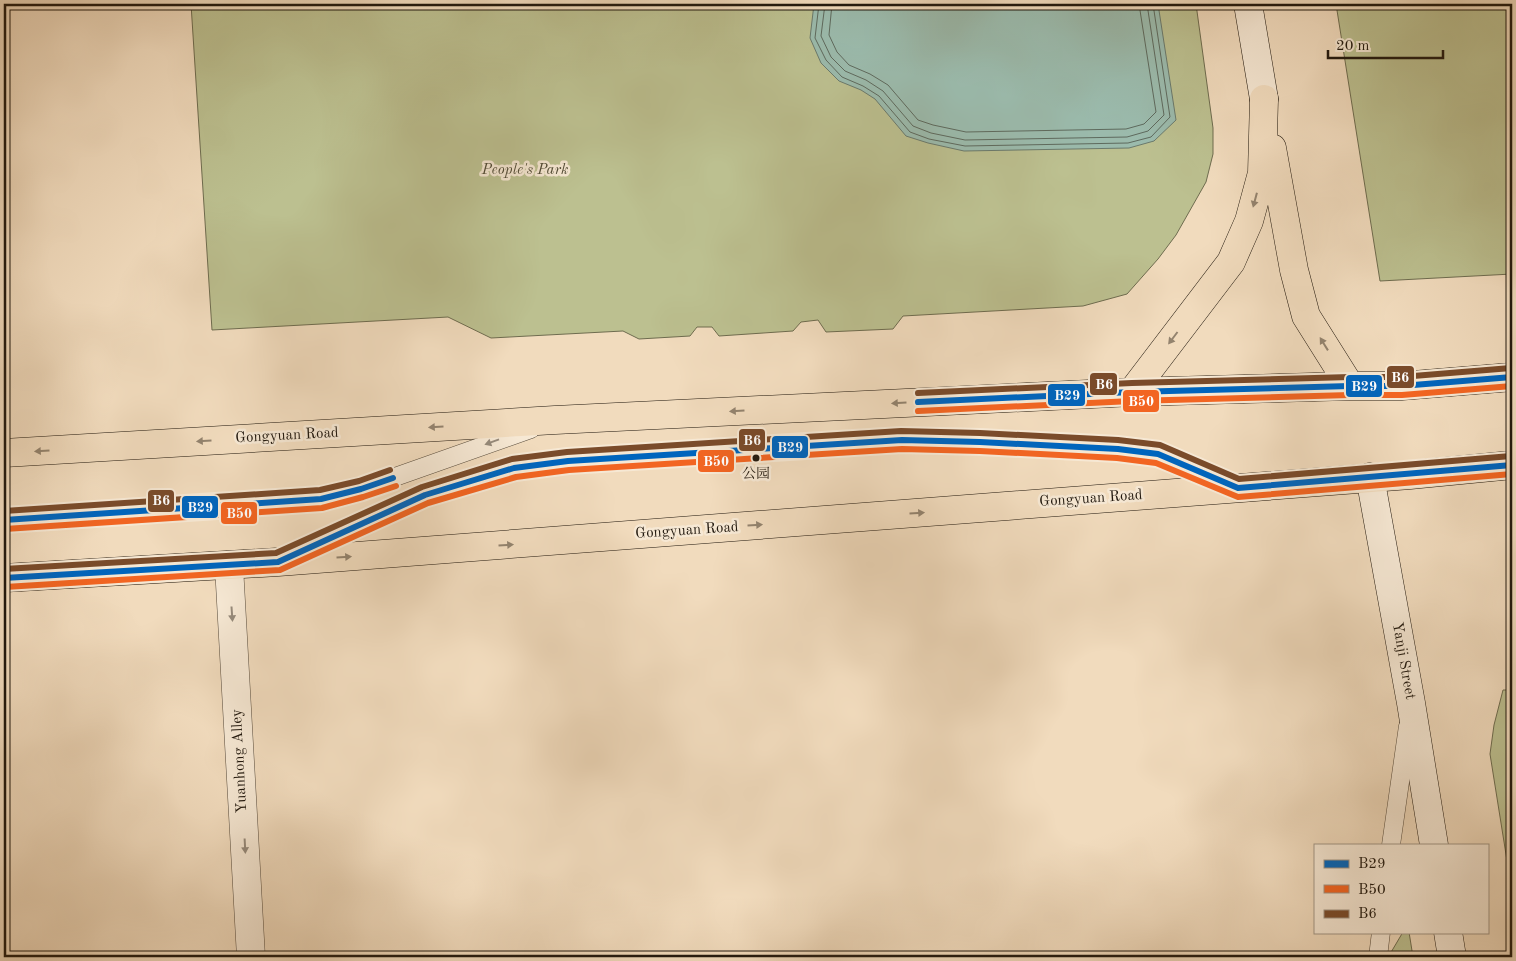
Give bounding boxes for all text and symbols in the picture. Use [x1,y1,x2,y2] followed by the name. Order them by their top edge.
[1328,28,1444,60] scale bar
[1336,39,1370,54] text: 20 m
[481,163,568,178] park label: People's Park
[1251,192,1259,207] one-way arrow
[1168,331,1178,345] one-way arrow
[1319,338,1328,351] one-way arrow
[1386,365,1415,389] line badge: B6
[1391,371,1409,385] text: B6
[1089,372,1118,396] line badge: B6
[1345,374,1383,398] line badge: B29
[1095,378,1113,392] text: B6
[1351,380,1377,394] text: B29
[1047,383,1086,407] line badge: B29
[1054,389,1080,403] text: B29
[1122,389,1160,413] line badge: B50
[1128,395,1154,409] text: B50
[891,400,907,408] one-way arrow
[728,407,744,415] one-way arrow
[428,424,444,432] one-way arrow
[235,426,339,446] street label: Gongyuan Road
[738,428,766,452] line badge: B6
[743,434,761,448] text: B6
[771,435,809,459] line badge: B29
[196,438,212,446] one-way arrow
[485,439,500,446] one-way arrow
[777,441,803,455] text: B29
[34,448,50,456] one-way arrow
[697,449,735,473] line badge: B50
[751,453,761,463] marker: 公园
[703,455,729,469] text: B50
[742,466,770,481] place label: 公园
[1039,488,1143,510] street label: Gongyuan Road
[147,489,175,513] line badge: B6
[152,494,170,508] text: B6
[181,495,219,519] line badge: B29
[187,501,213,515] text: B29
[220,501,258,525] line badge: B50
[226,507,252,521] text: B50
[910,508,926,516] one-way arrow
[635,520,739,542] street label: Gongyuan Road
[748,521,764,529] one-way arrow
[498,540,514,548] one-way arrow
[336,553,352,561] one-way arrow
[228,607,236,623] one-way arrow
[1389,621,1417,701] street label: Yanji Street
[230,708,250,814] street label: Yuanhong Alley
[242,839,250,855] one-way arrow
[1314,844,1488,934] legend
[1358,857,1386,872] text: B29
[1358,883,1386,898] text: B50
[1358,907,1377,922] text: B6

